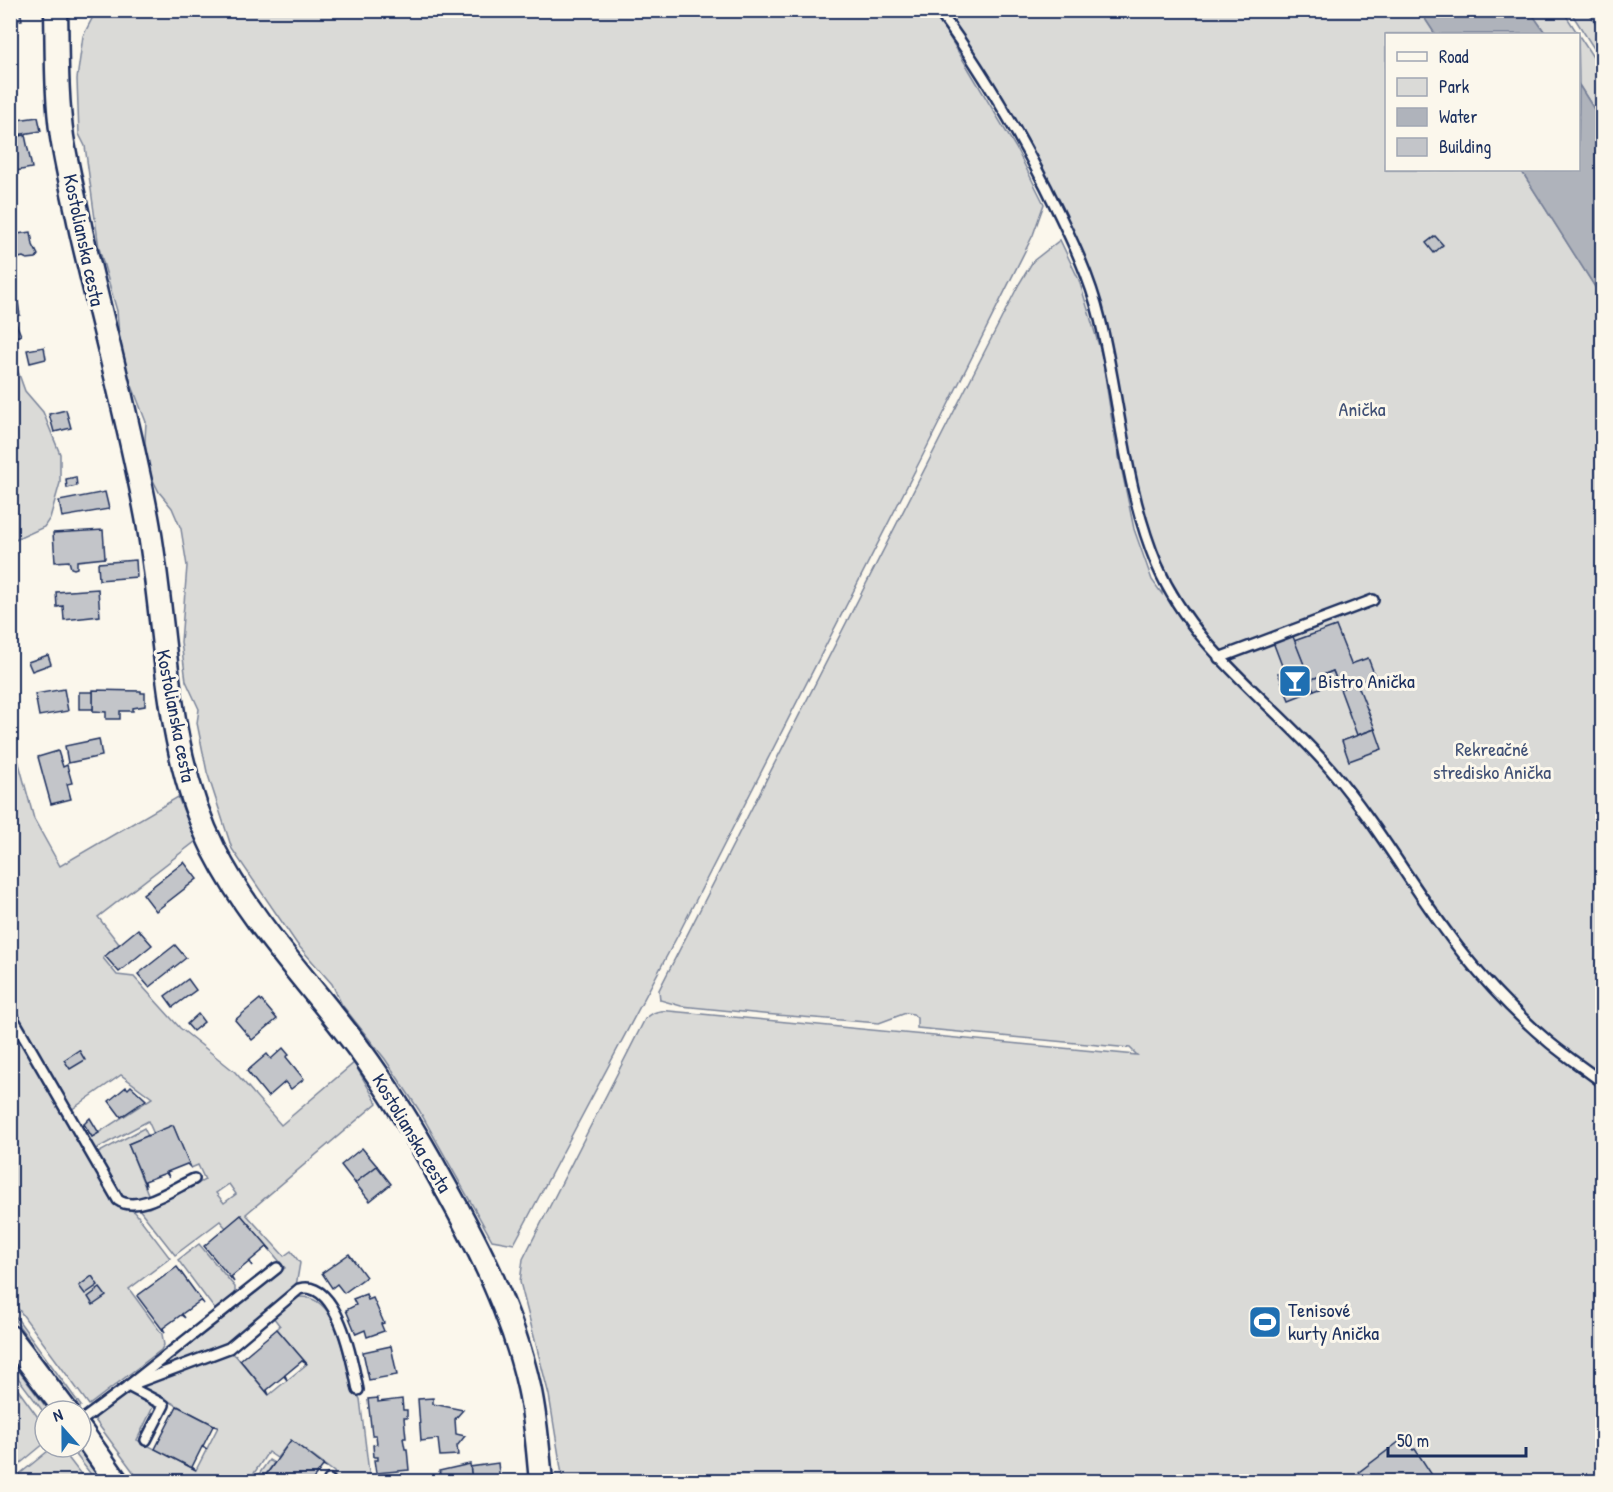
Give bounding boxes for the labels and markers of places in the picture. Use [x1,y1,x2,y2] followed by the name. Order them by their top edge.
[1277,663,1313,699] bar icon: Bistro Anička
[1318,667,1415,694] place label: Bistro Anička
[1288,1296,1379,1346] place label: Tenisové kurty Anička
[1247,1304,1283,1340] sports icon: Tenisové kurty Anička

